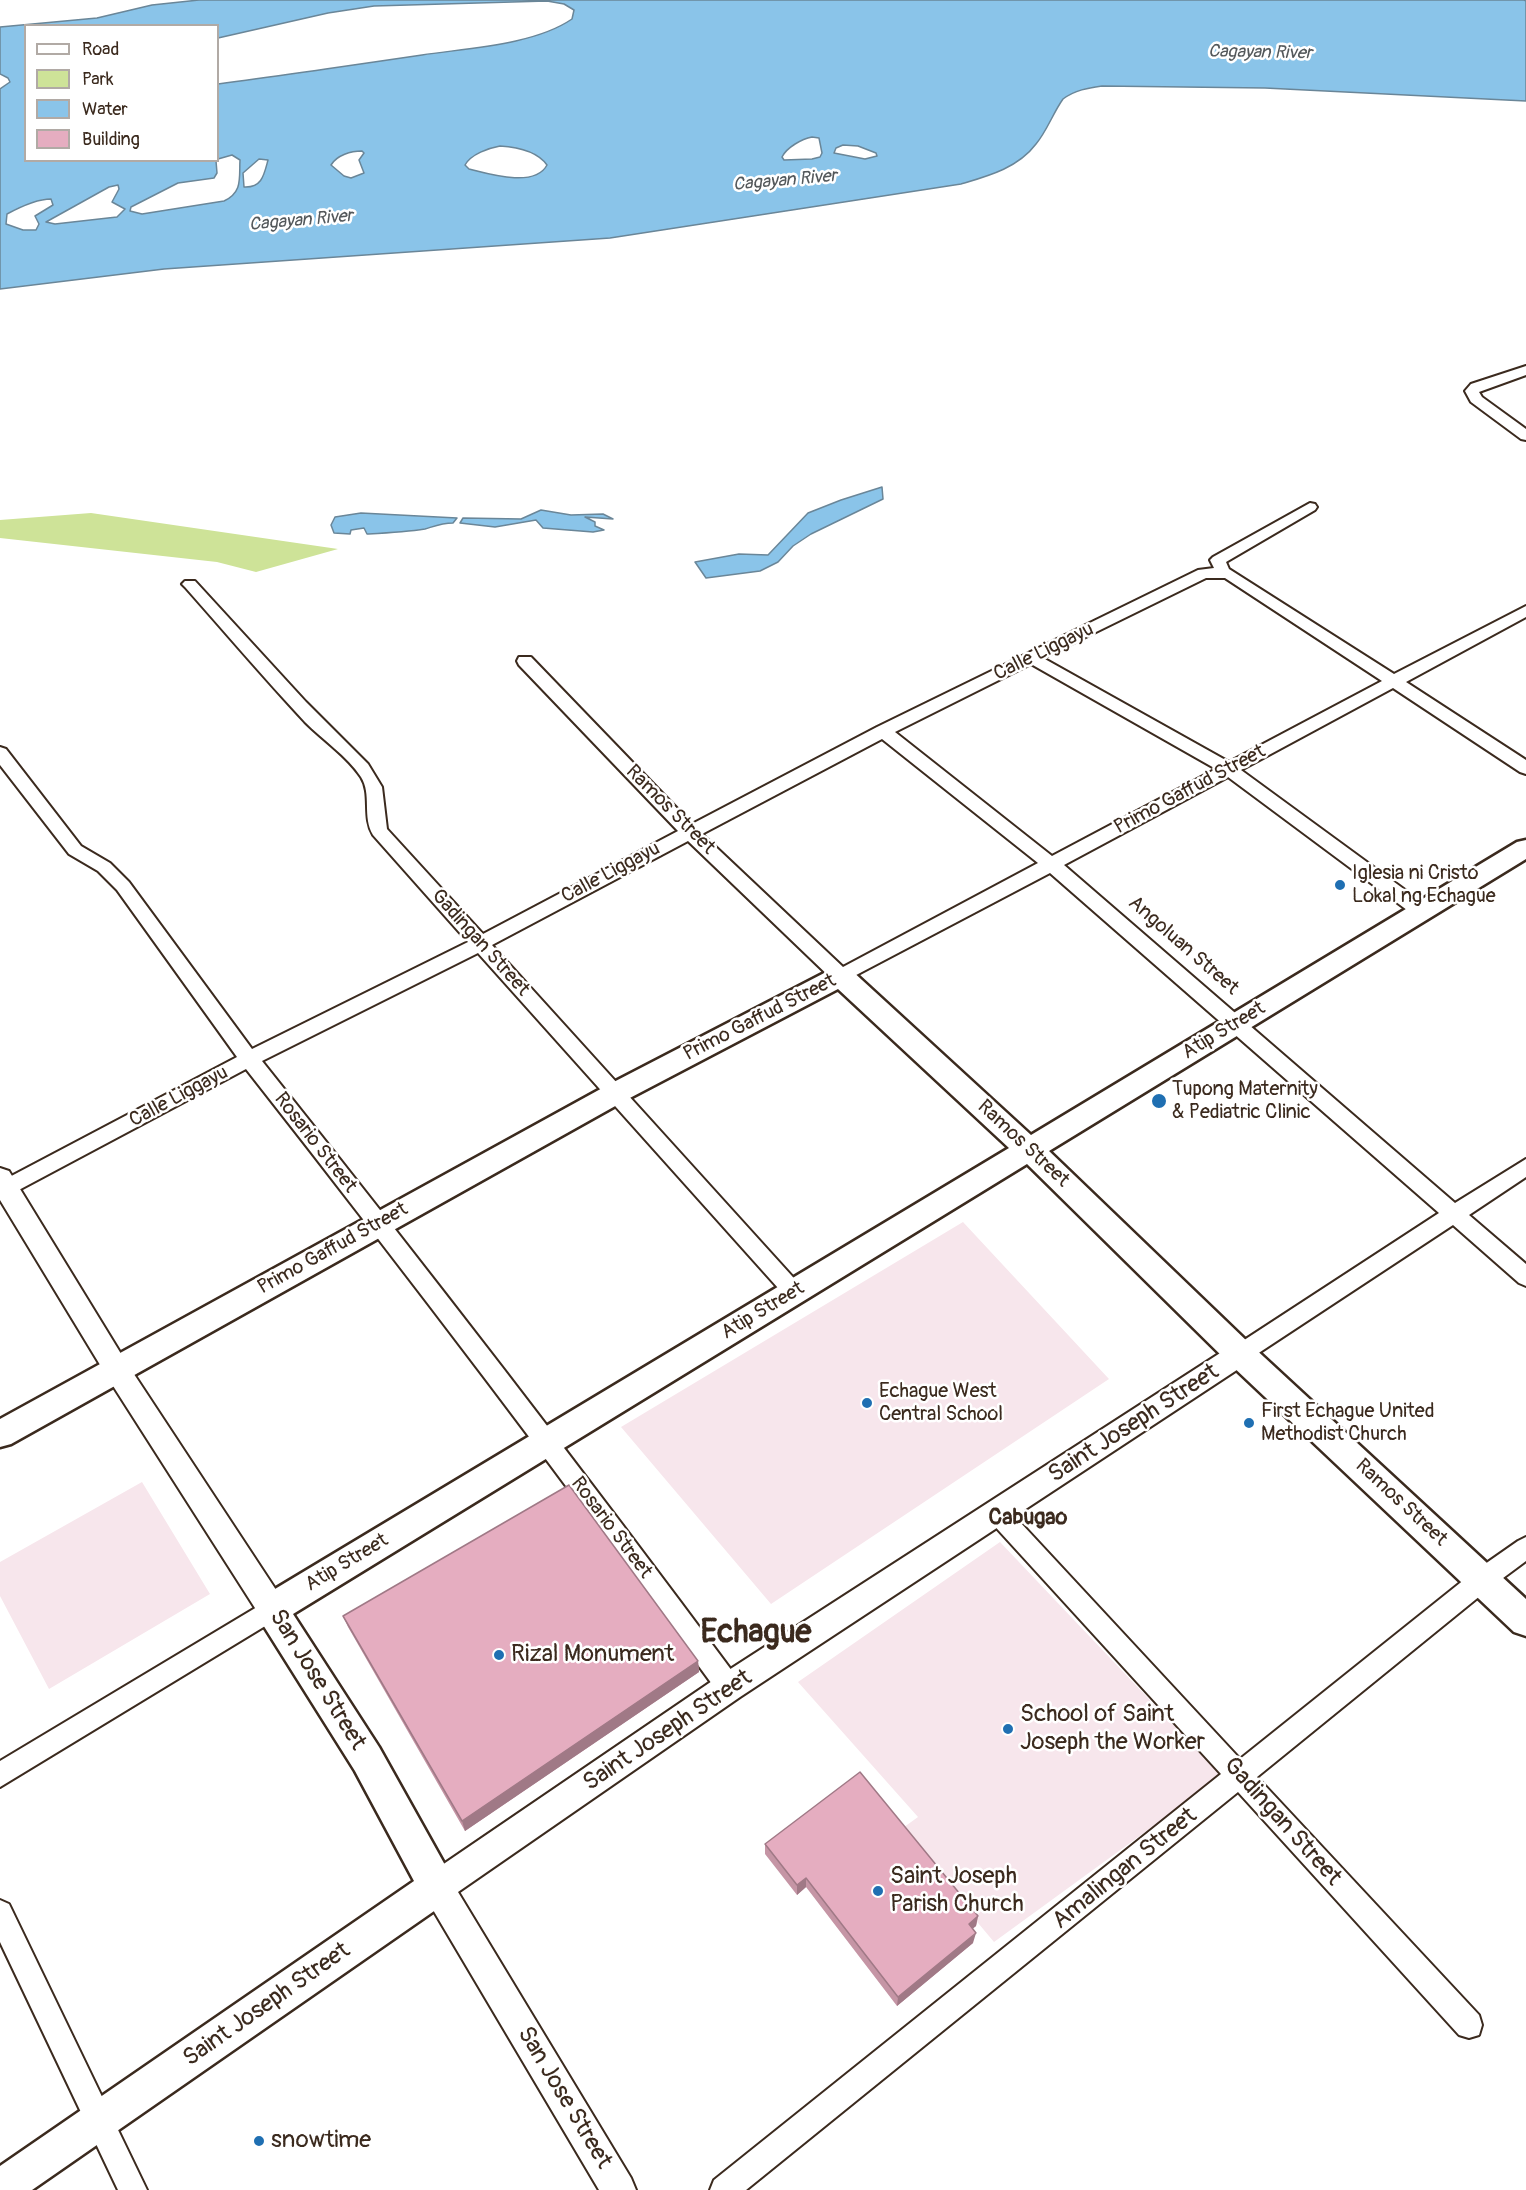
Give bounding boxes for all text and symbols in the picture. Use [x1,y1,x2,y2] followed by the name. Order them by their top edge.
[24,24,219,162] legend
[82,38,119,61] text: Road
[1208,41,1312,65] water label: Cagayan River
[82,68,114,91] text: Park
[82,98,128,121] text: Water
[82,128,140,151] text: Building
[732,166,838,196] water label: Cagayan River
[248,206,354,236] water label: Cagayan River
[990,617,1098,687] street label: Calle Liggayu
[1110,740,1270,840] street label: Primo Gaffud Street
[620,760,720,860] street label: Ramos Street
[558,837,664,909] street label: Calle Liggayu
[1352,862,1496,909] place label: Iglesia ni Cristo Lokal ng Echague
[1333,878,1347,892] marker: Iglesia ni Cristo Lokal ng Echague
[426,885,534,1001] street label: Gadingan Street
[1123,892,1243,1000] street label: Angoluan Street
[680,969,840,1067] street label: Primo Gaffud Street
[1178,997,1270,1065] street label: Atip Street
[126,1061,232,1133] street label: Calle Liggayu
[1172,1078,1318,1125] place label: Tupong Maternity & Pediatric Clinic
[268,1088,362,1198] street label: Rosario Street
[1150,1092,1168,1110] marker: Tupong Maternity & Pediatric Clinic
[972,1095,1074,1193] street label: Ramos Street
[254,1198,412,1300] street label: Primo Gaffud Street
[717,1277,809,1345] street label: Atip Street
[1043,1358,1225,1490] street label: Saint Joseph Street
[879,1380,1003,1427] place label: Echague West Central School
[860,1396,874,1410] marker: Echague West Central School
[1261,1400,1434,1447] place label: First Echague United Methodist Church
[1242,1416,1256,1430] marker: First Echague United Methodist Church
[1350,1454,1452,1552] street label: Ramos Street
[565,1473,657,1583] street label: Rosario Street
[989,1505,1067,1531] district label: Cabugao
[301,1529,393,1597] street label: Atip Street
[262,1604,372,1756] street label: San Jose Street
[701,1615,811,1653] district label: Echague
[511,1641,674,1669] place label: Rizal Monument
[492,1648,506,1662] marker: Rizal Monument
[578,1664,758,1798] street label: Saint Joseph Street
[1020,1701,1205,1757] place label: School of Saint Joseph the Worker
[1001,1722,1015,1736] marker: School of Saint Joseph the Worker
[1217,1752,1347,1892] street label: Gadingan Street
[1047,1802,1203,1936] street label: Amalingan Street
[890,1863,1024,1919] place label: Saint Joseph Parish Church
[871,1884,885,1898] marker: Saint Joseph Parish Church
[178,1937,356,2073] street label: Saint Joseph Street
[510,2022,618,2174] street label: San Jose Street
[271,2127,371,2155] place label: snowtime
[252,2134,266,2148] marker: snowtime

